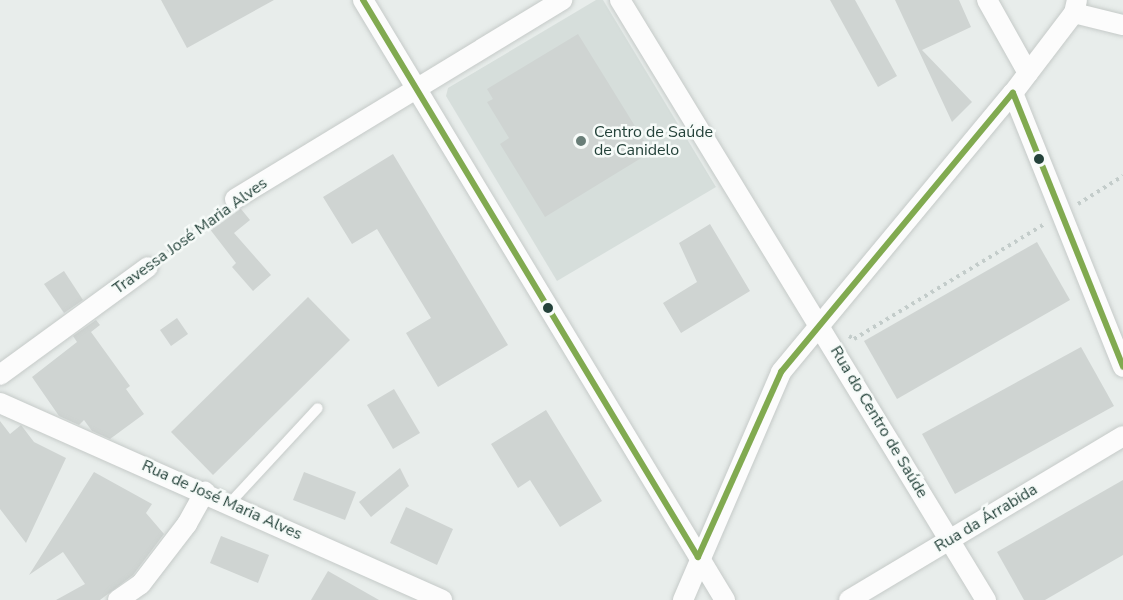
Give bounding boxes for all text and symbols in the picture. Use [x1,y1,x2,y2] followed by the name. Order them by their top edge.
[594,122,713,160] place label: Centro de Saúde de Canidelo
[572,132,590,150] marker: Centro de Saúde de Canidelo
[1033,153,1045,165] unlabelled marker
[109,174,271,298] street label: Travessa José Maria Alves
[542,302,554,314] unlabelled marker
[826,343,932,501] street label: Rua do Centro de Saúde
[139,456,305,544] street label: Rua de José Maria Alves
[931,480,1041,556] street label: Rua da Árrabida

